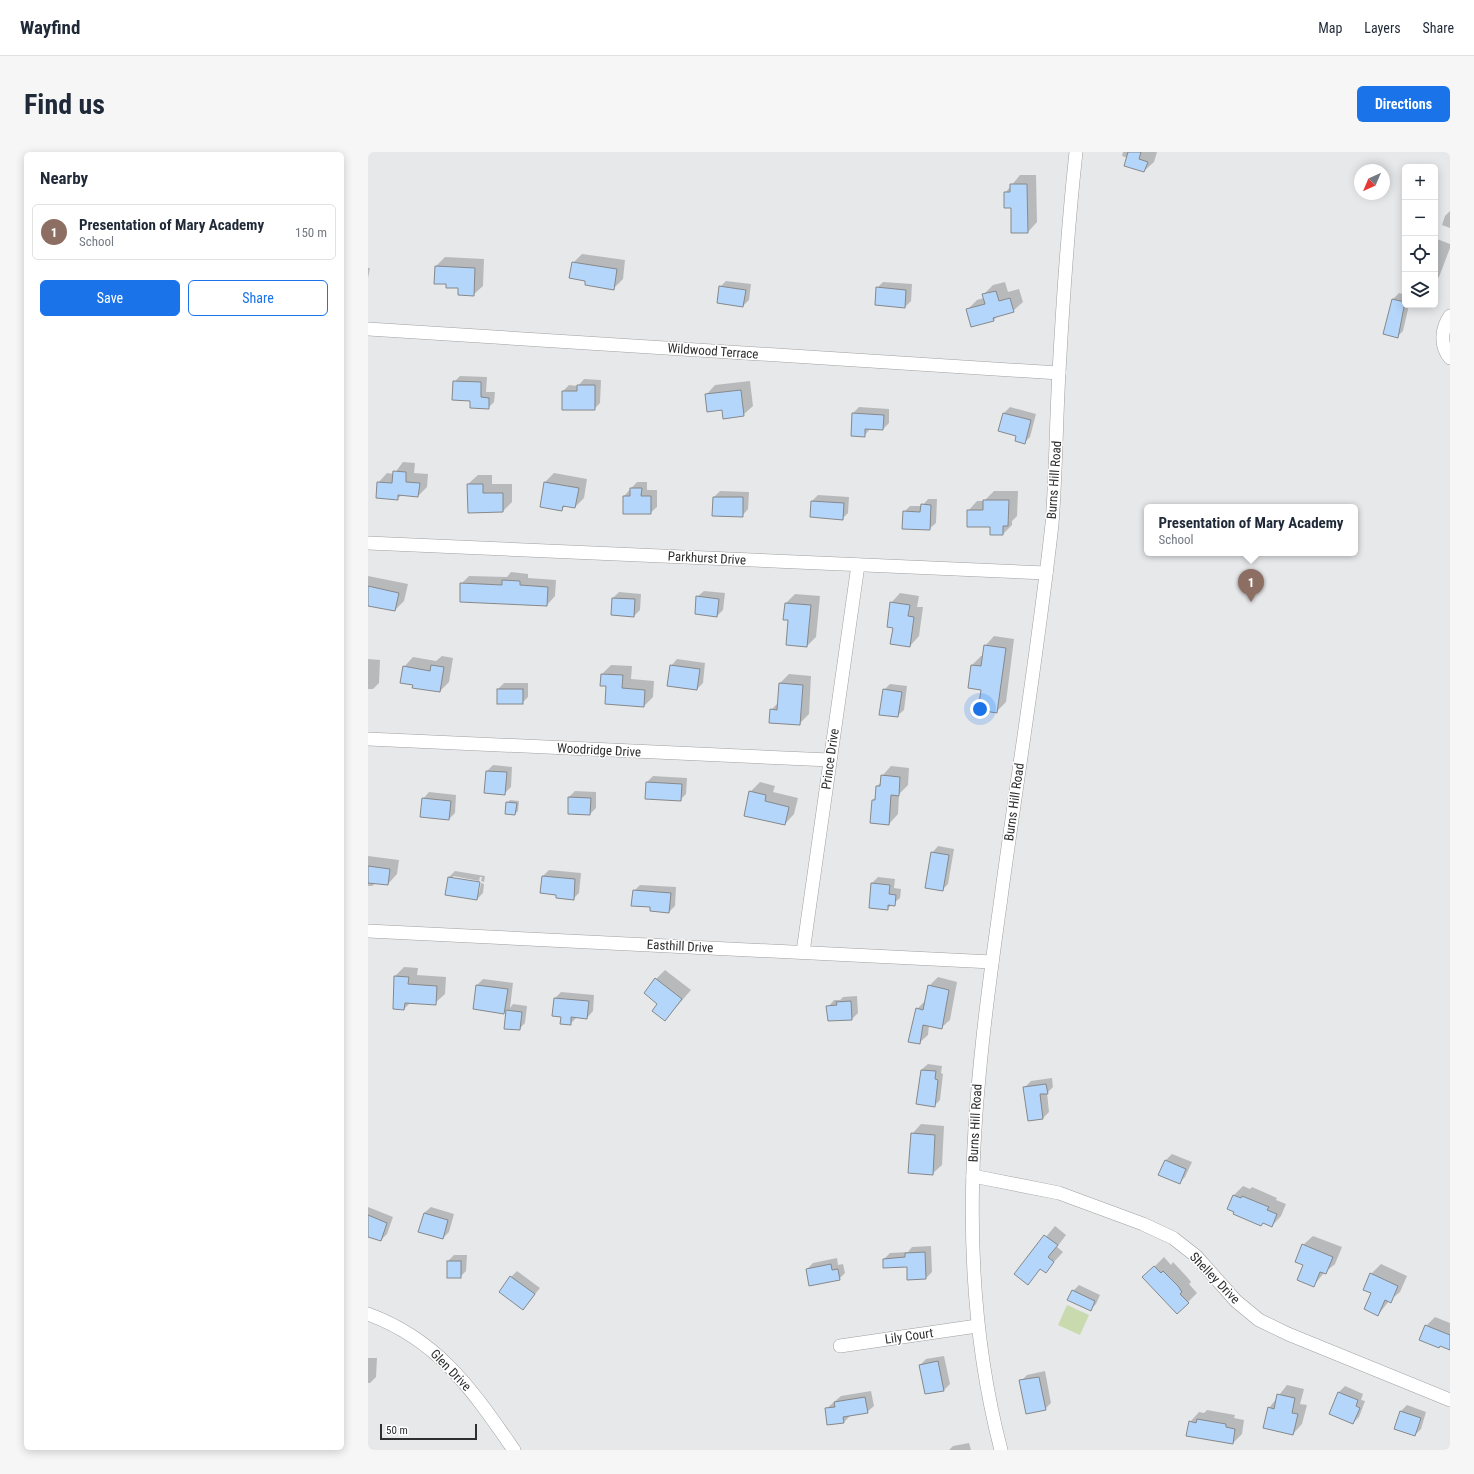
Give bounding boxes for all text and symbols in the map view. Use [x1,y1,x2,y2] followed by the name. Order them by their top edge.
[20,16,80,39] text: Wayfind
[1318,20,1342,36] text: Map
[1364,20,1401,36] text: Layers
[1423,20,1454,36] text: Share
[1357,86,1450,122] button: Directions
[24,88,105,121] text: Find us
[1354,164,1390,200] north arrow
[1402,164,1438,308] map controls
[1402,164,1438,200] button: +
[40,168,88,188] text: Nearby
[1402,200,1438,236] button: −
[79,216,264,234] text: Presentation of Mary Academy
[51,225,57,240] text: 1
[295,225,327,240] text: 150 m
[79,234,114,249] text: School
[1402,236,1438,272] button: locate
[1402,272,1438,308] button: layers
[40,280,180,316] button: Save
[188,280,328,316] button: Share
[667,340,759,362] street label: Wildwood Terrace
[1044,440,1064,520] street label: Burns Hill Road
[1144,504,1358,556] popup
[1158,514,1344,532] text: Presentation of Mary Academy
[1158,532,1194,547] text: School
[667,548,747,568] street label: Parkhurst Drive
[1238,569,1264,602] pin: 1
[970,699,990,719] your location
[818,728,842,790] street label: Prince Drive
[557,740,641,760] street label: Woodridge Drive
[1001,762,1027,842] street label: Burns Hill Road
[646,937,714,955] street label: Easthill Drive
[965,1083,985,1163] street label: Burns Hill Road
[1187,1249,1243,1307] street label: Shelley Drive
[884,1325,934,1347] street label: Lily Court
[428,1346,474,1394] street label: Glen Drive
[380,1422,477,1441] scale bar
[386,1424,408,1437] text: 50 m

